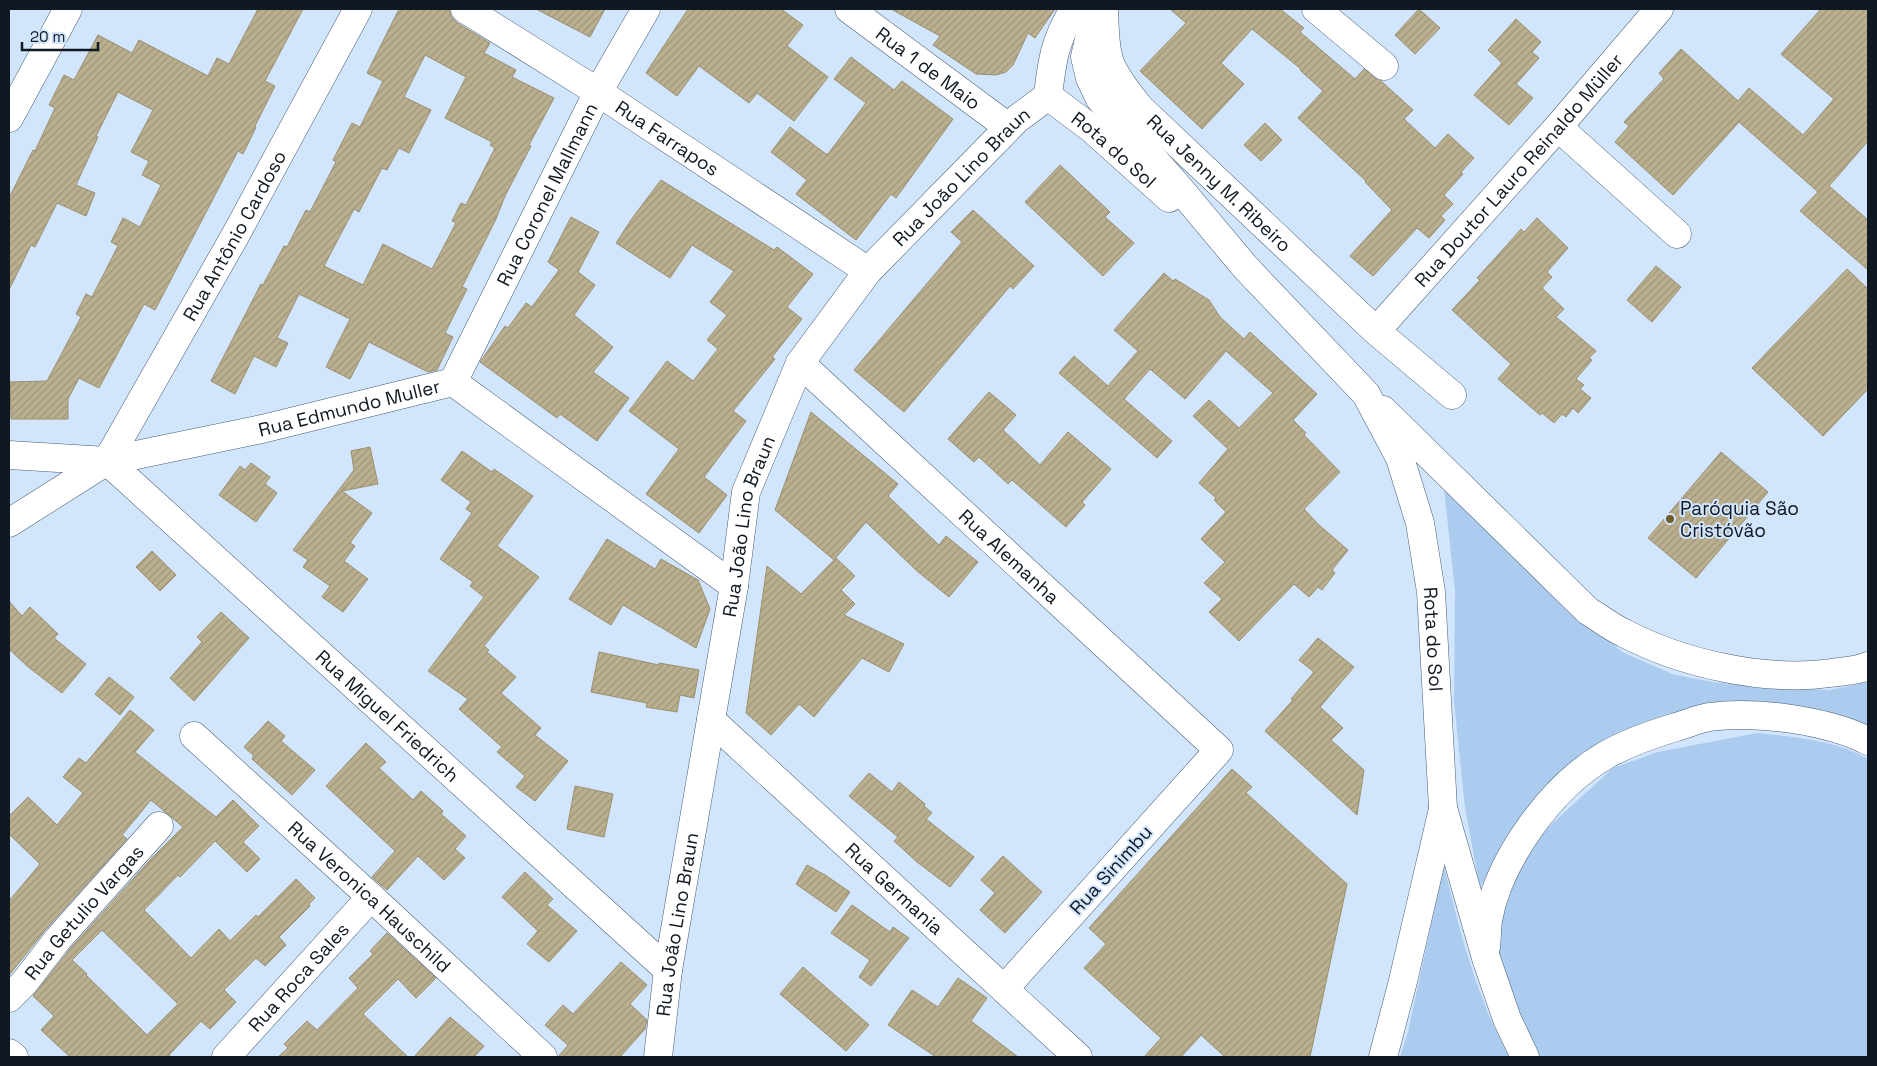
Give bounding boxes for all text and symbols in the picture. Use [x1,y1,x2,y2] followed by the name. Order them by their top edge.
[22,20,99,52] scale bar
[871,21,986,115] street label: Rua 1 de Maio
[30,27,65,46] text: 20 m
[1409,48,1628,292] street label: Rua Doutor Lauro Reinaldo Müller
[611,95,724,181] street label: Rua Farrapos
[491,98,603,290] street label: Rua Coronel Mallmann
[887,101,1035,251] street label: Rua João Lino Braun
[1067,106,1162,193] street label: Rota do Sol
[1142,109,1297,257] street label: Rua Jenny M. Ribeiro
[177,146,292,325] street label: Rua Antônio Cardoso
[256,373,443,442] street label: Rua Edmundo Muller
[716,432,781,619] street label: Rua João Lino Braun
[1680,496,1799,543] place label: Paróquia São Cristóvão
[954,504,1065,609] street label: Rua Alemanha
[1664,513,1676,525] marker: Paróquia São Cristóvão
[1418,586,1449,692] street label: Rota do Sol
[311,644,465,787] street label: Rua Miguel Friedrich
[283,815,457,978] street label: Rua Veronica Hauschild
[1064,820,1158,920] street label: Rua Sinimbu
[650,830,704,1018] street label: Rua João Lino Braun
[840,837,949,940] street label: Rua Germania
[19,839,149,985] street label: Rua Getulio Vargas
[243,917,354,1037] street label: Rua Roca Sales

